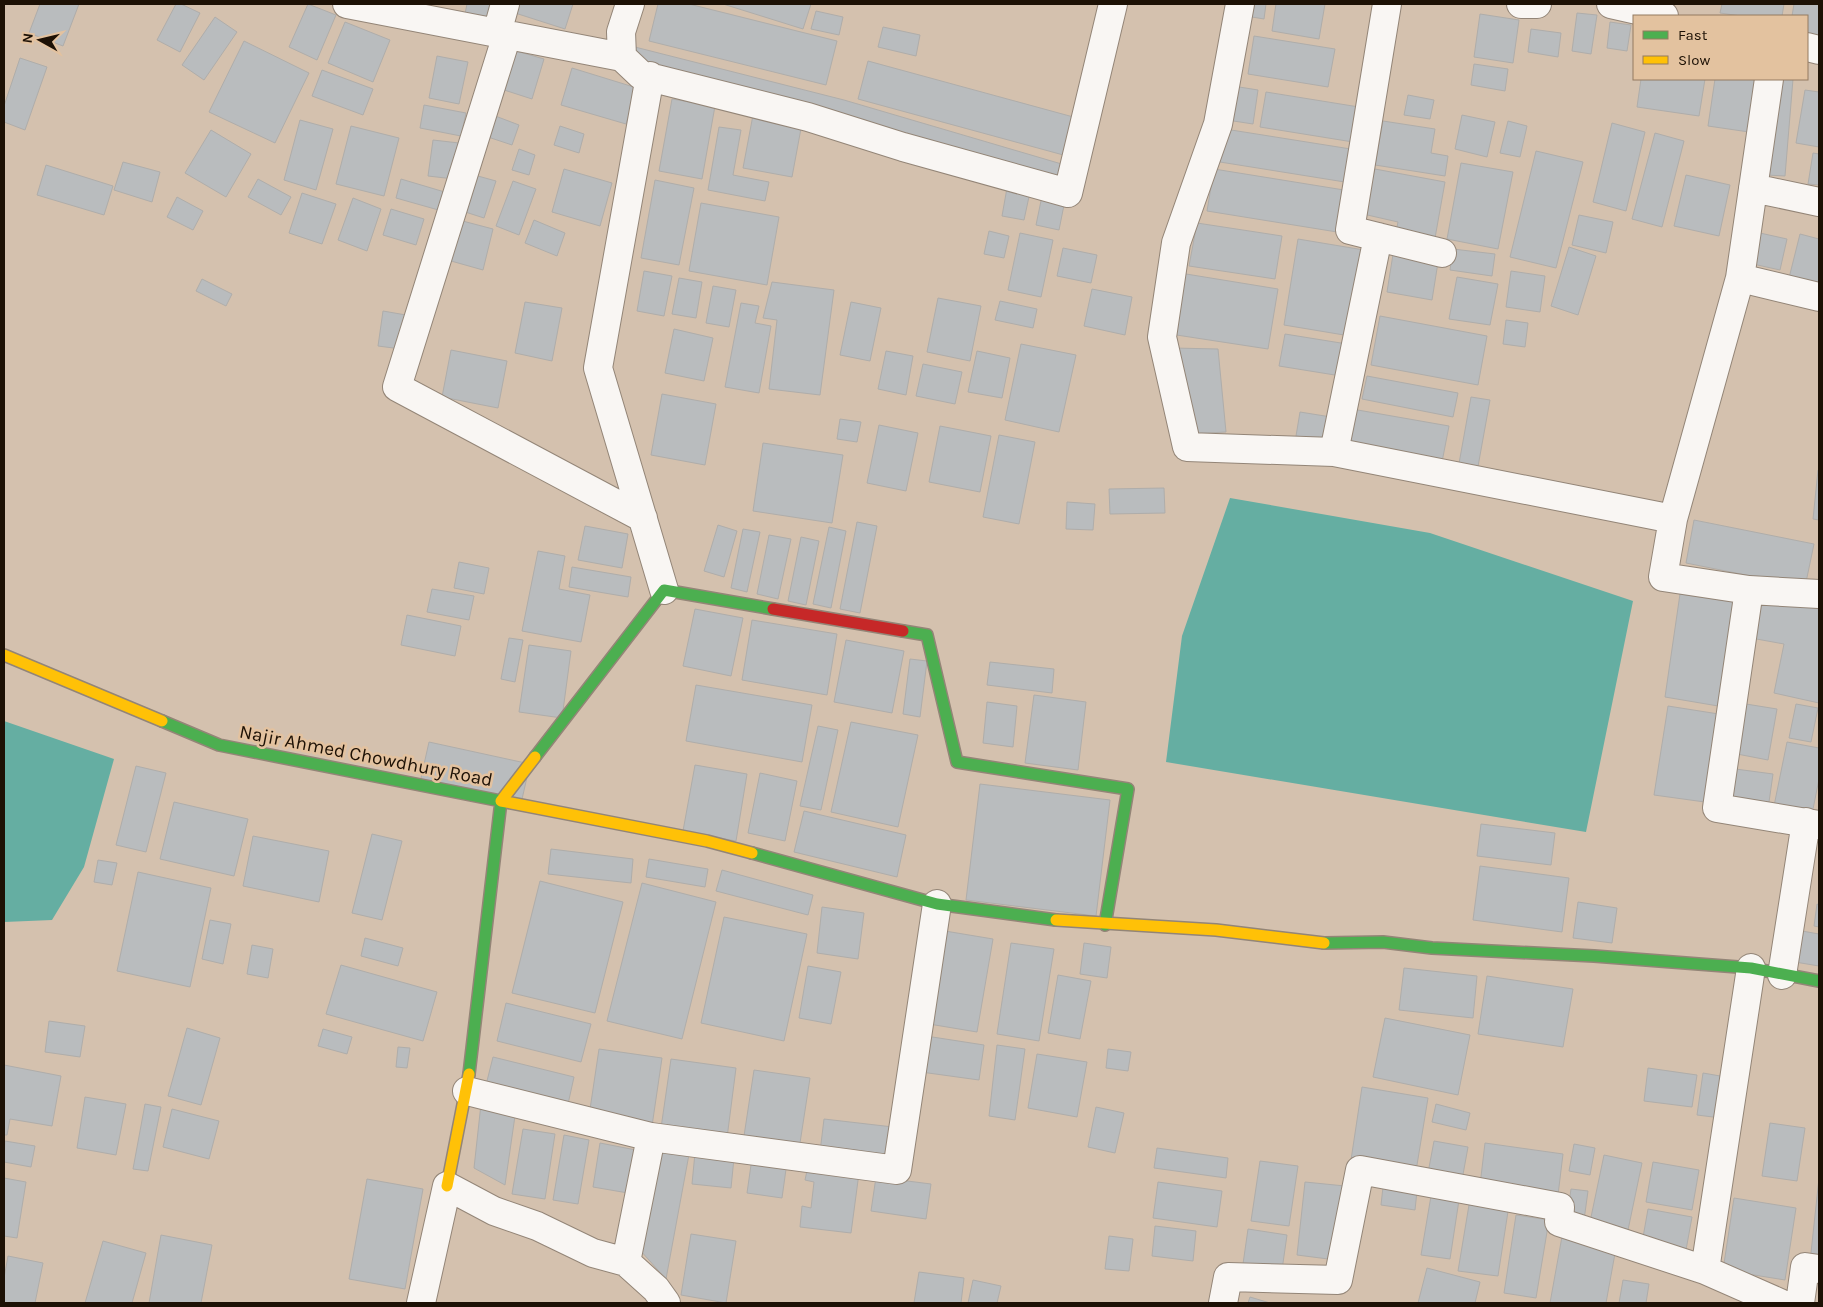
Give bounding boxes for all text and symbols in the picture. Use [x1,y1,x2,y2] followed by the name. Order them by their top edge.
[15,15,65,65] north arrow
[1633,15,1808,80] legend
[1678,26,1708,44] text: Fast
[19,32,37,44] text: N
[1678,51,1710,69] text: Slow
[237,721,495,791] street label: Najir Ahmed Chowdhury Road

